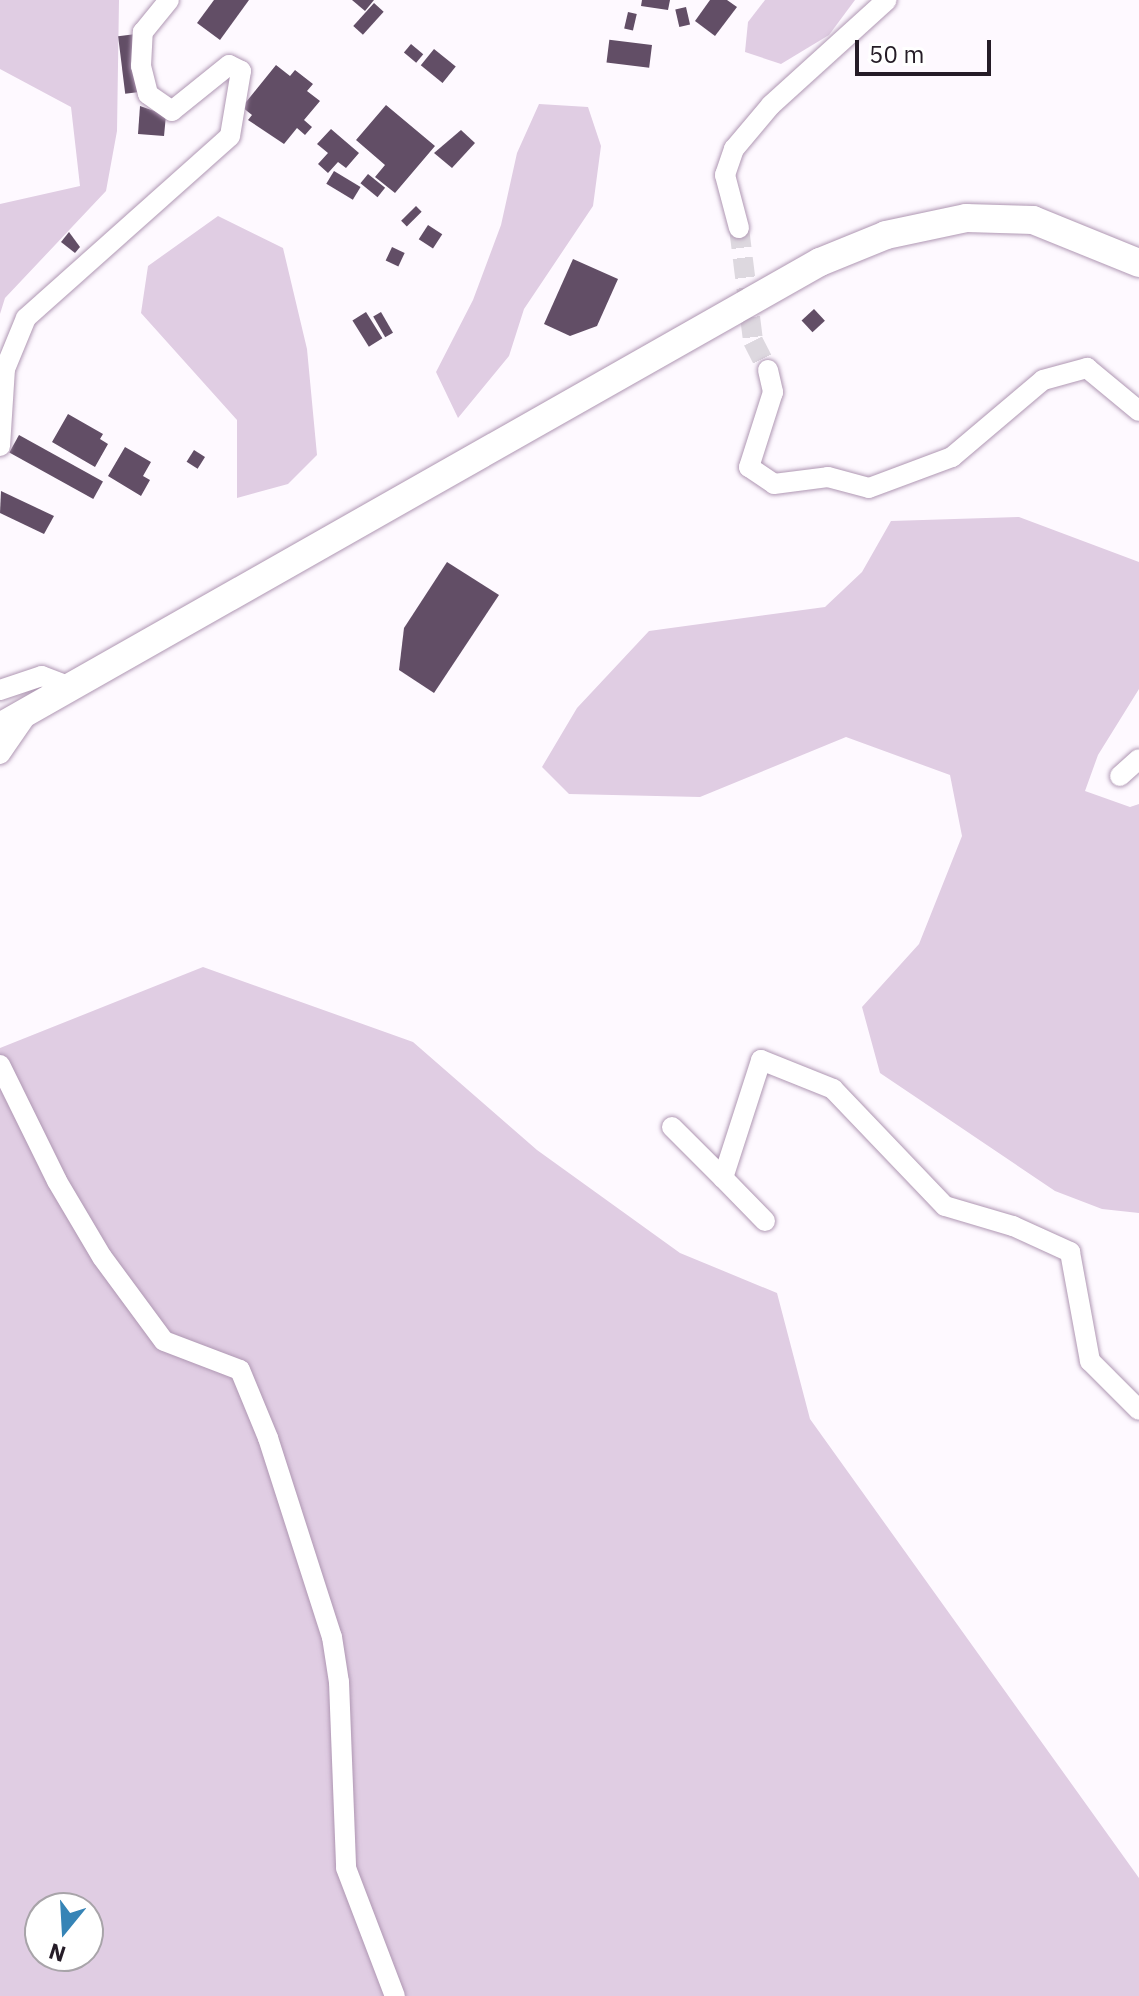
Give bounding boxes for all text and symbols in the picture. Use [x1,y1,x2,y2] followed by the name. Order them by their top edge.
[859,24,995,74] scale bar
[869,38,924,70] text: 50 m
[24,1892,104,1972] north arrow
[45,1937,69,1970] text: N

